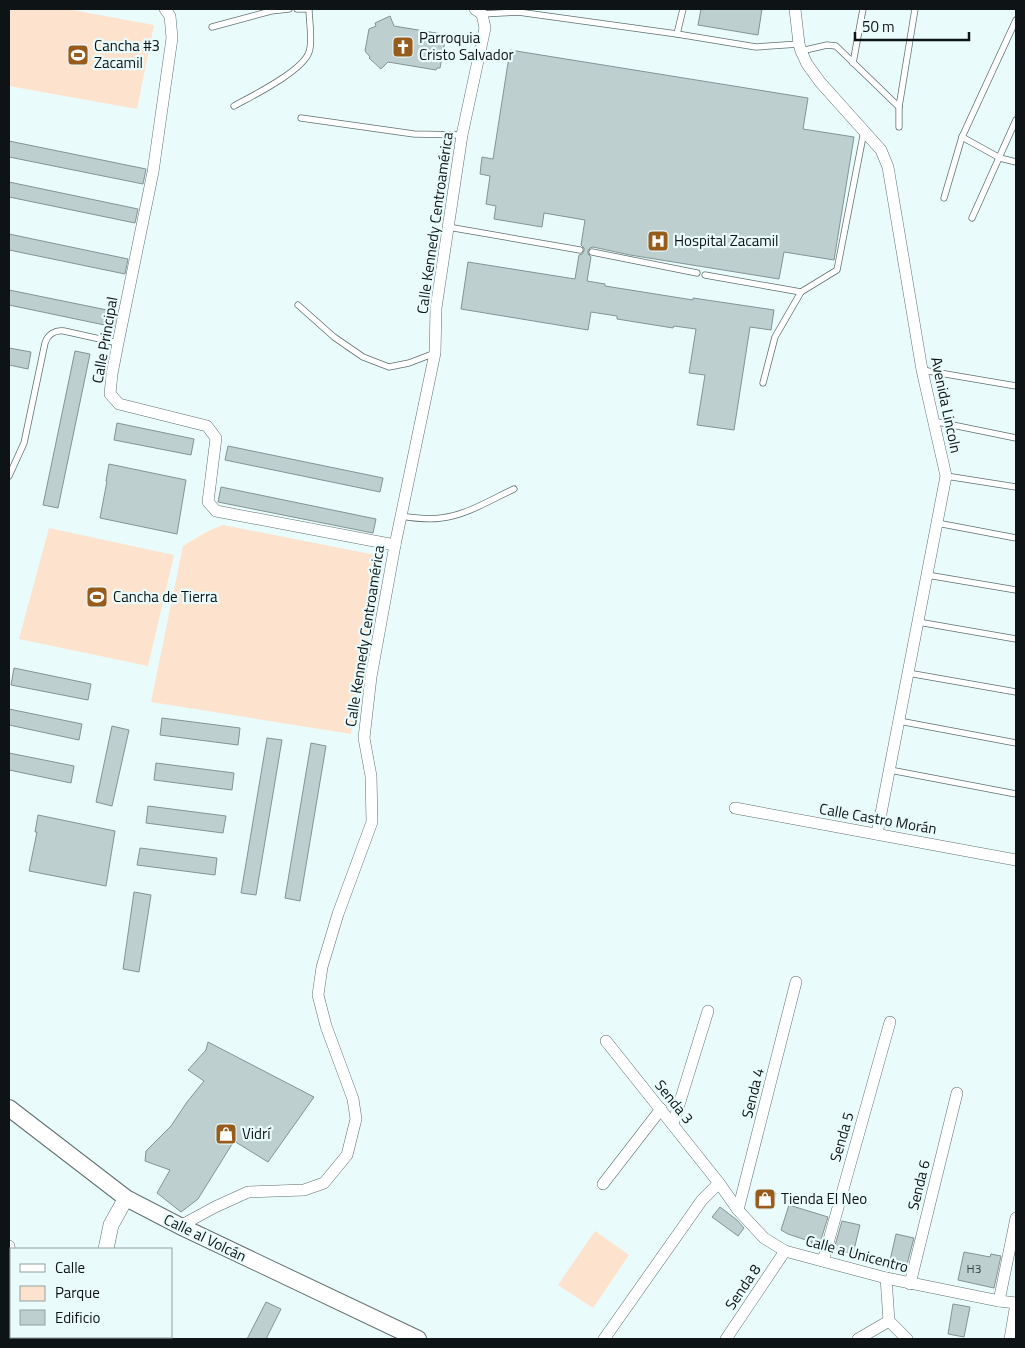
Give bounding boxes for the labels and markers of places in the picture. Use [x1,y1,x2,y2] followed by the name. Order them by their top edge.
[419,26,514,66] place label: Parroquia Cristo Salvador
[94,34,160,74] place label: Cancha #3 Zacamil
[391,35,415,59] church icon: Parroquia Cristo Salvador
[66,43,90,67] sports icon: Cancha #3 Zacamil
[646,229,670,253] hospital icon: Hospital Zacamil
[674,229,779,252] place label: Hospital Zacamil
[85,585,109,609] sports icon: Cancha de Tierra
[113,585,218,608] place label: Cancha de Tierra
[214,1122,238,1146] shop icon: Vidrí
[242,1122,272,1145] place label: Vidrí
[753,1187,777,1211] shop icon: Tienda El Neo
[781,1187,867,1210] place label: Tienda El Neo

